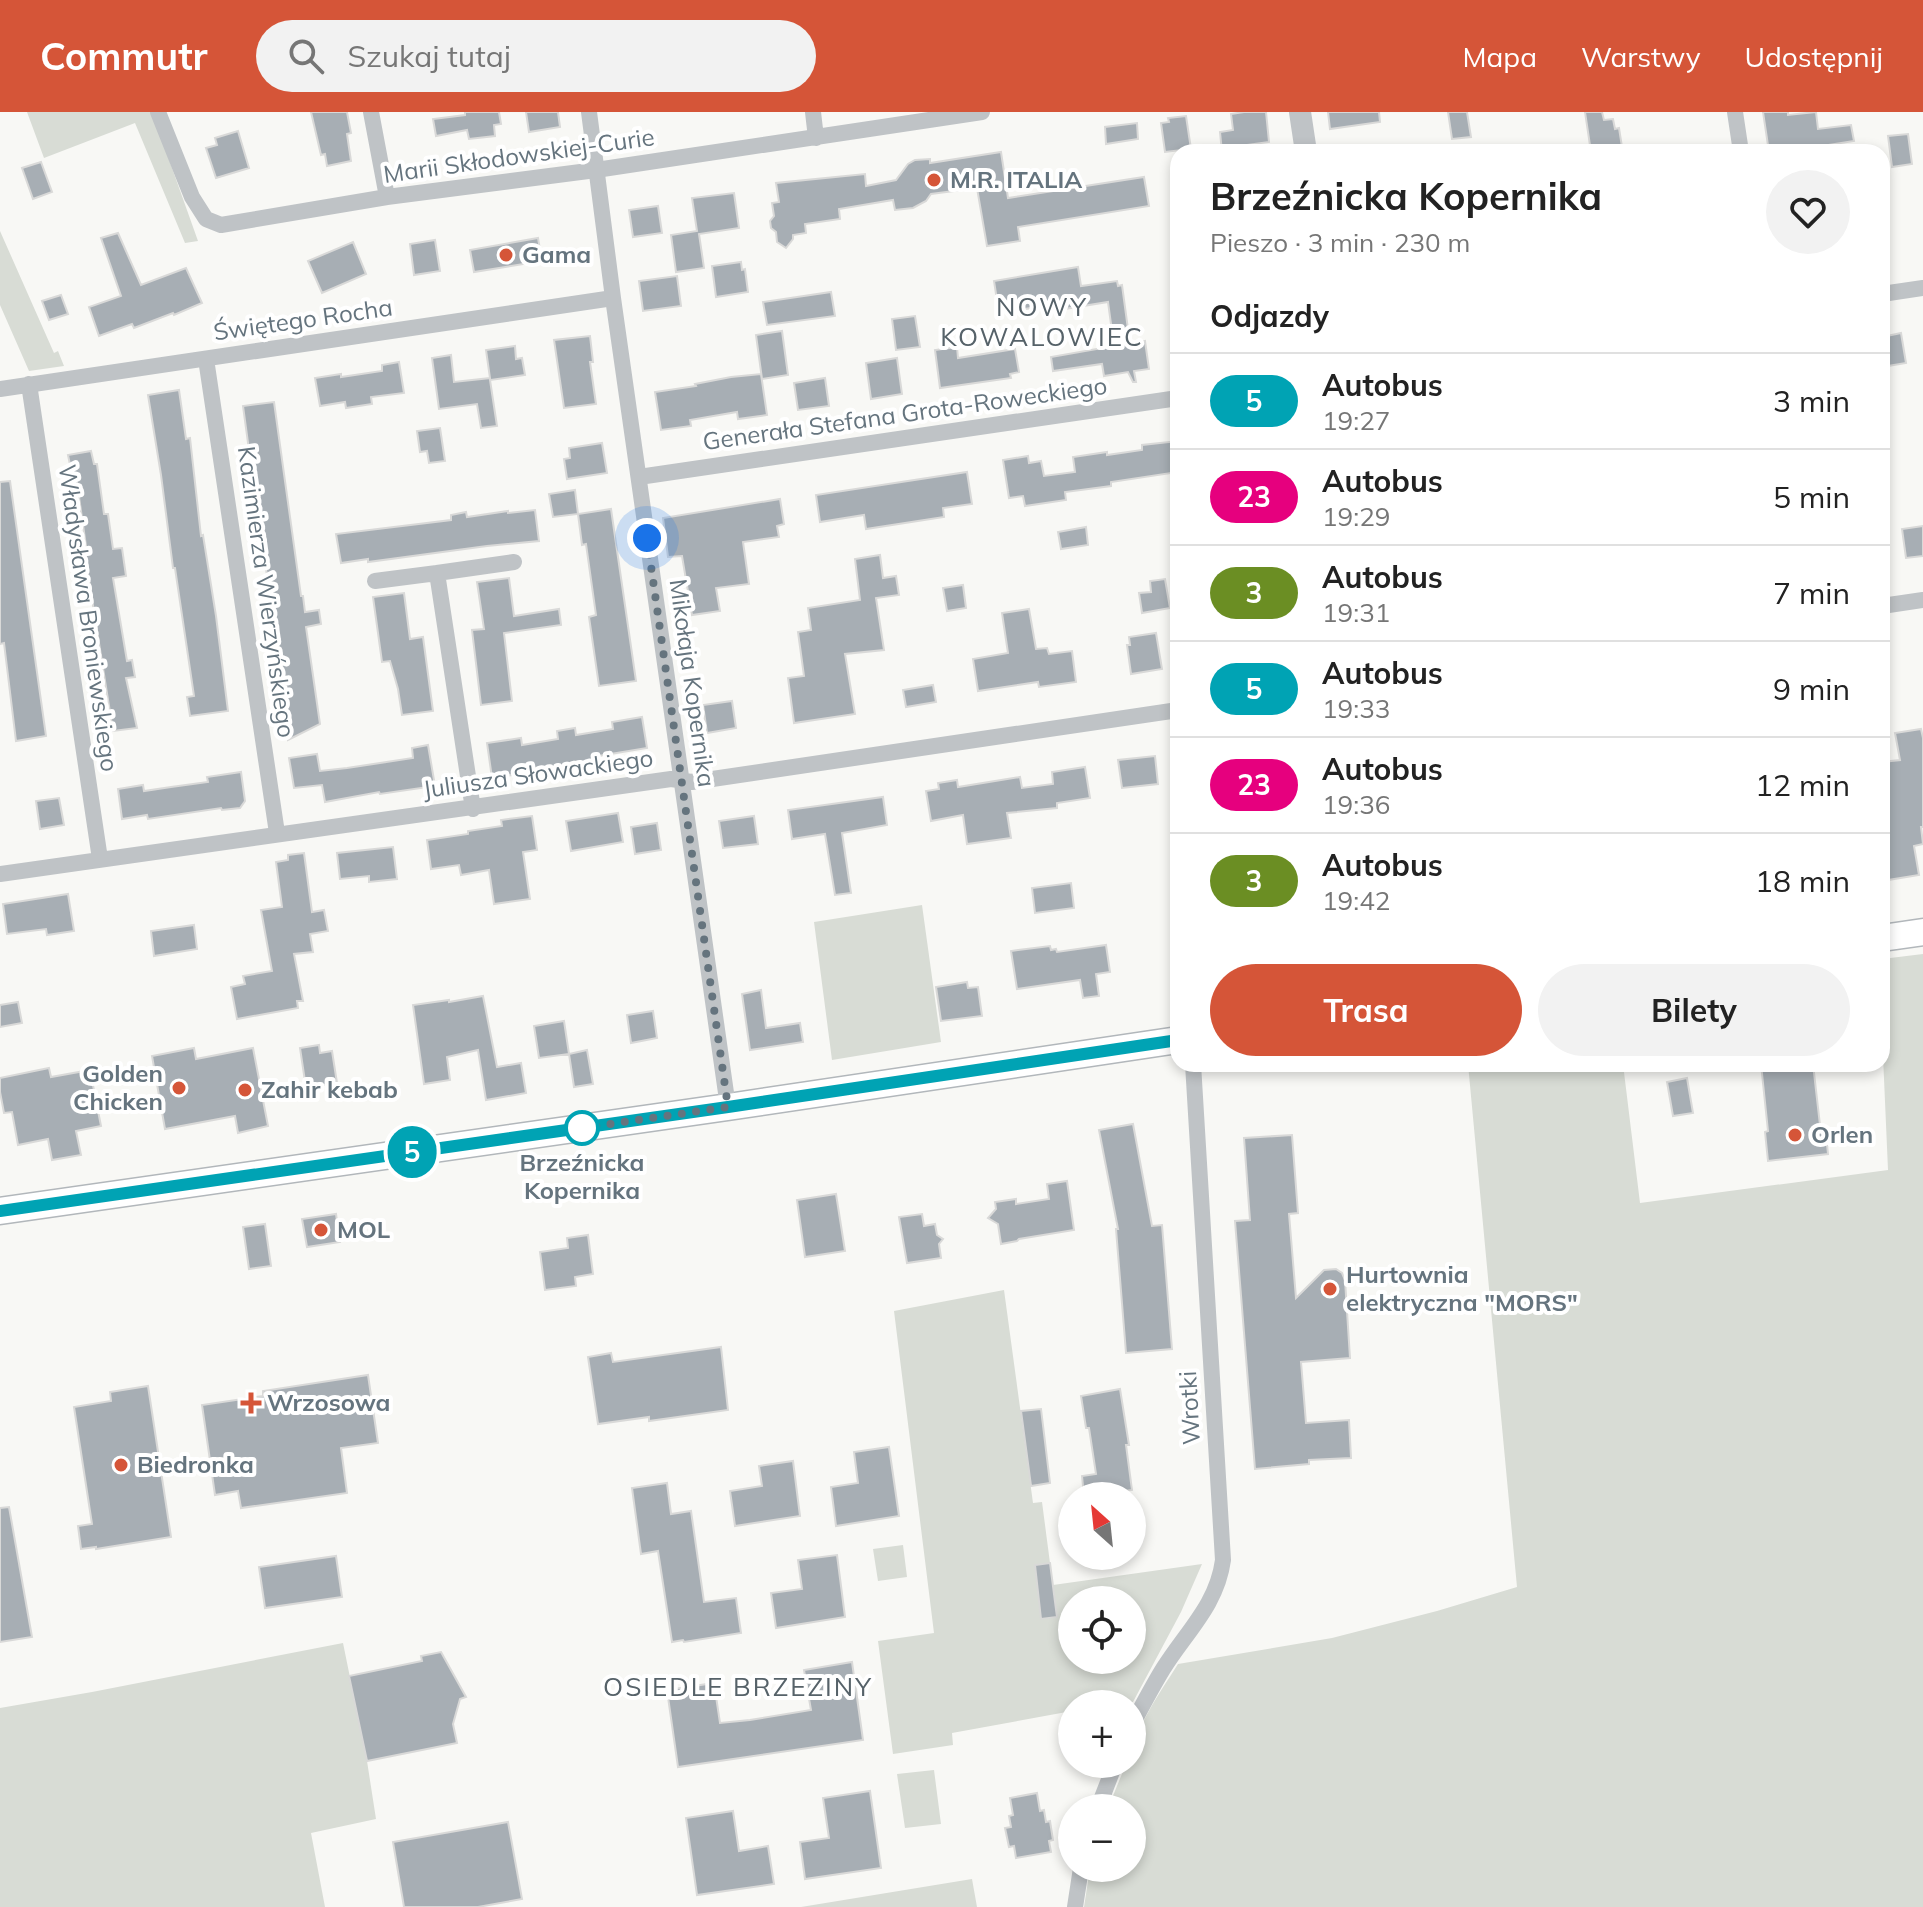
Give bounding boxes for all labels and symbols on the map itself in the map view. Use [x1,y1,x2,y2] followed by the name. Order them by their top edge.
[382,121,656,189] street label: Marii Skłodowskiej-Curie
[950,164,1082,194] place label: M.R. ITALIA
[925,171,943,189] marker: M.R. ITALIA
[522,239,591,269] place label: Gama
[497,246,515,264] marker: Gama
[940,290,1144,353] district label: NOWY KOWALOWIEC
[211,292,394,346] street label: Świętego Rocha
[701,370,1109,456] street label: Generała Stefana Grota-Roweckiego
[232,444,302,739] street label: Kazimierza Wierzyńskiego
[53,462,125,773] street label: Władysława Broniewskiego
[627,518,667,558] your location
[664,577,722,789] street label: Mikołaja Kopernika
[421,742,655,804] street label: Juliusza Słowackiego
[73,1058,163,1116] place label: Golden Chicken
[261,1074,398,1104] place label: Zahir kebab
[170,1079,188,1097] marker: Golden Chicken
[236,1081,254,1099] marker: Zahir kebab
[565,1111,599,1145] marker: Brzeźnicka Kopernika
[1811,1119,1873,1149] place label: Orlen
[386,1126,438,1178] line badge: 5
[1786,1126,1804,1144] marker: Orlen
[520,1147,644,1205] place label: Brzeźnicka Kopernika
[337,1214,390,1244] place label: MOL
[312,1221,330,1239] marker: MOL
[1346,1259,1578,1317] place label: Hurtownia elektryczna "MORS"
[1321,1280,1339,1298] marker: Hurtownia elektryczna "MORS"
[1172,1370,1206,1446] street label: Wrotki
[267,1387,390,1417] place label: Wrzosowa
[242,1394,260,1412] marker: Wrzosowa
[137,1449,254,1479] place label: Biedronka
[112,1456,130,1474] marker: Biedronka
[1058,1482,1146,1570] north arrow
[603,1670,873,1703] district label: OSIEDLE BRZEZINY

